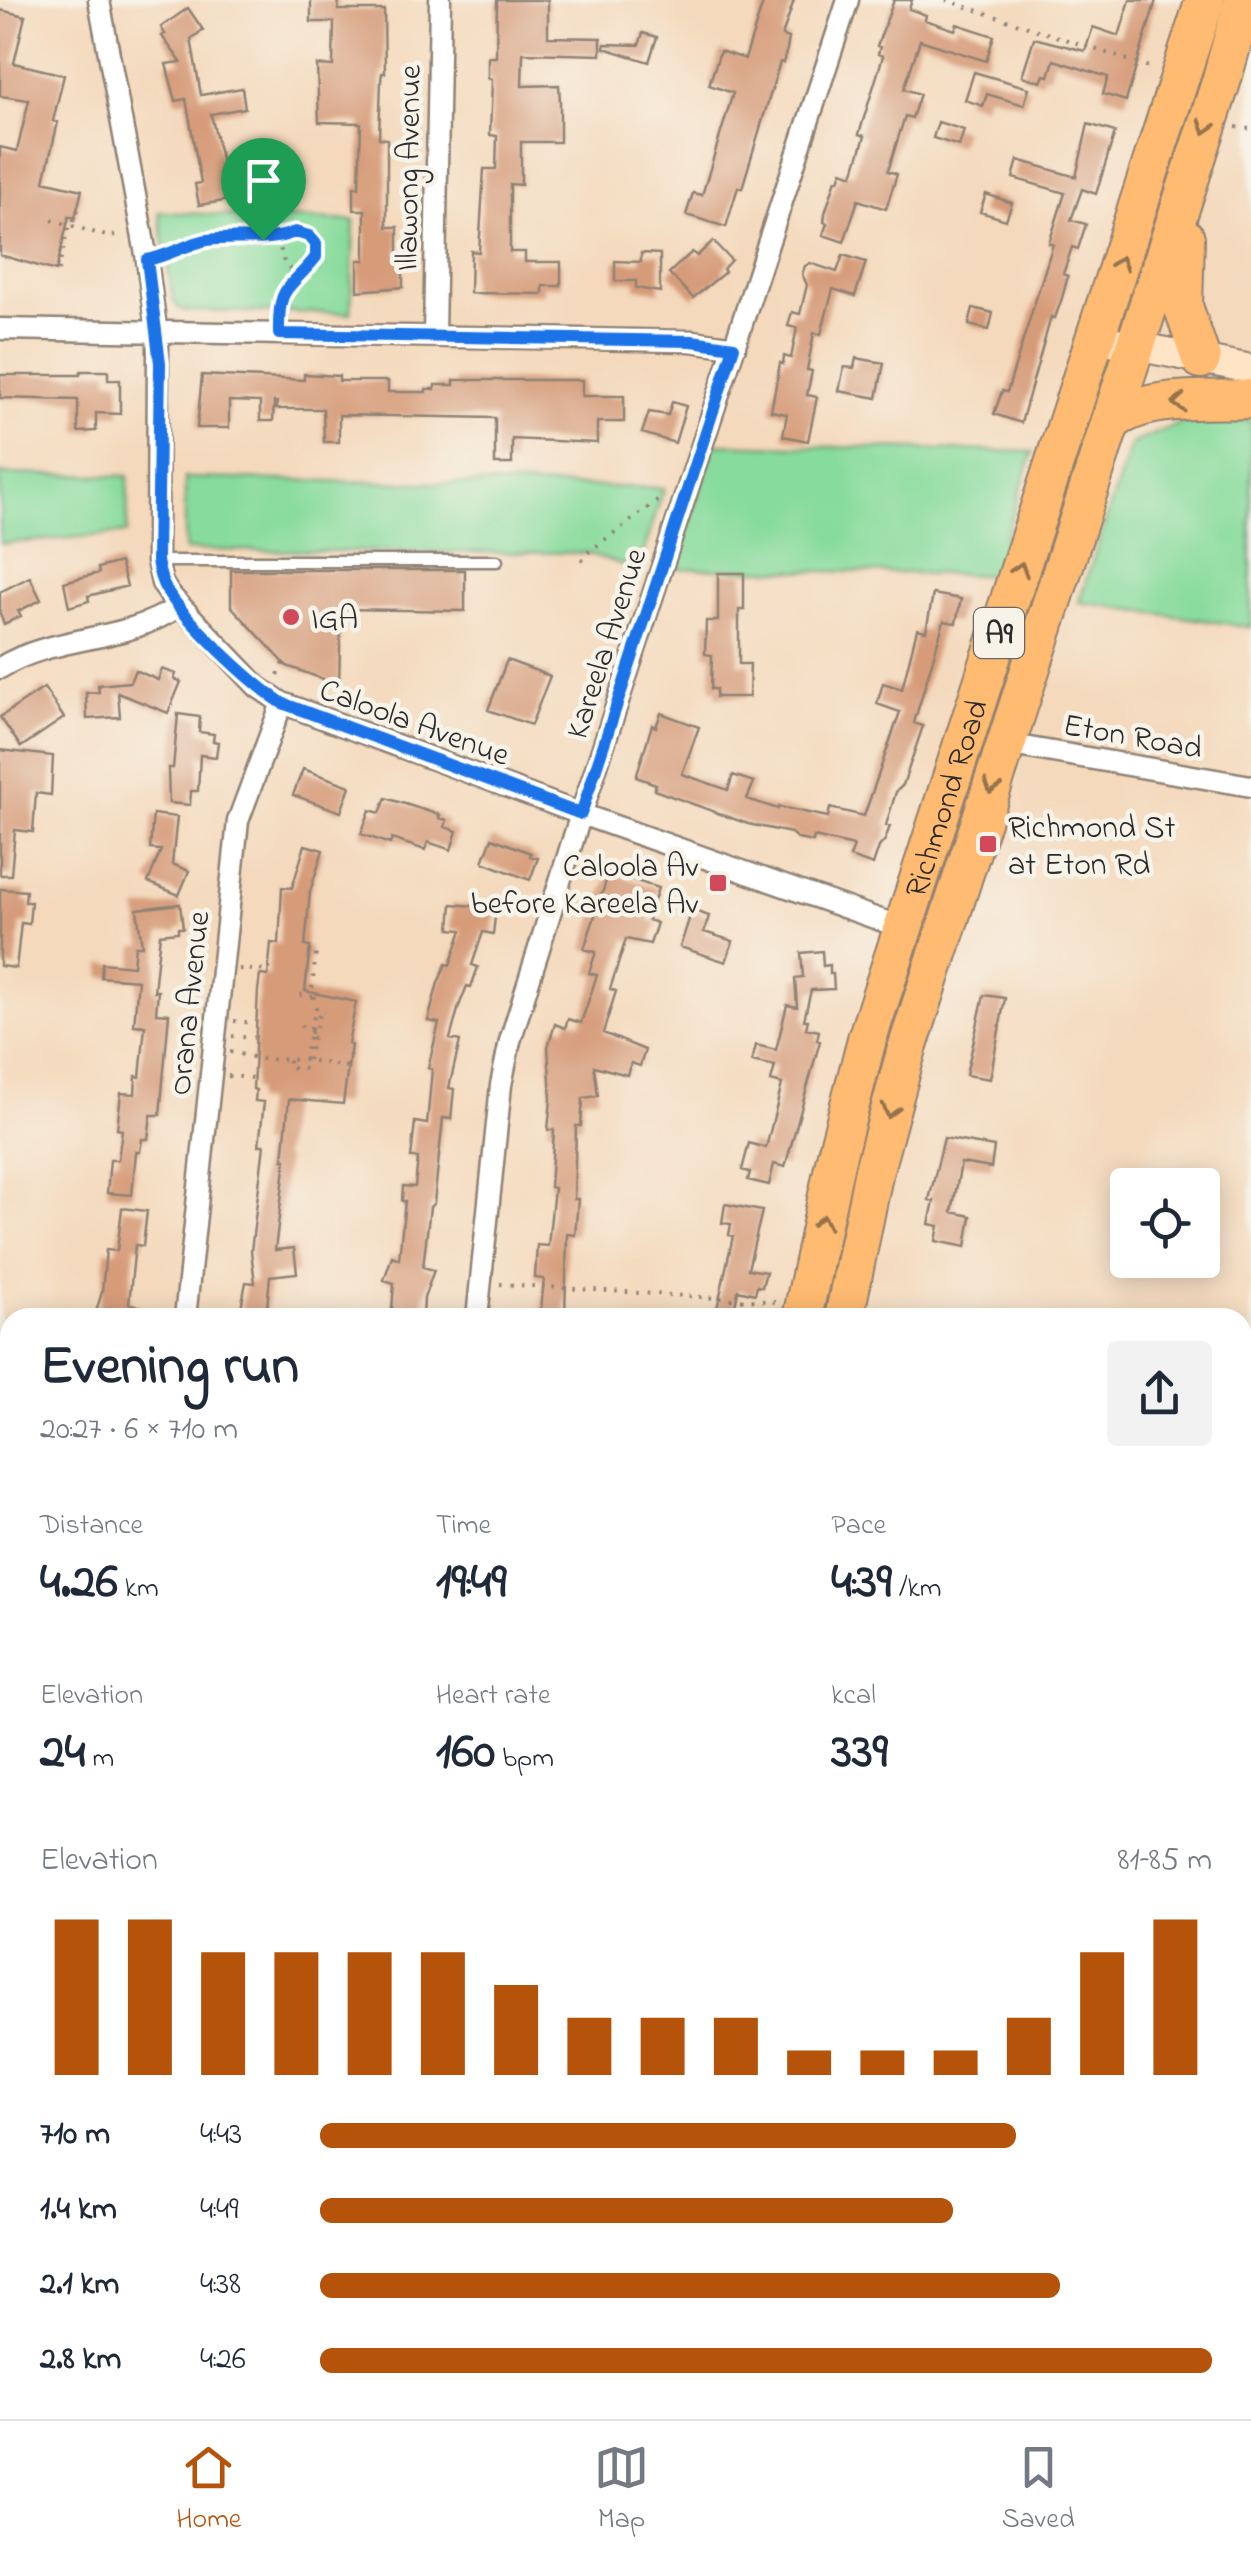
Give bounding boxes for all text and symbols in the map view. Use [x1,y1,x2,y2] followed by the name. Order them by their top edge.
[385,64,436,272] street label: Illawong Avenue
[1198,118,1218,135] one-way arrow
[221,138,306,241] pin
[236,153,291,208] icon: arrive
[1108,256,1128,273] one-way arrow
[1170,392,1186,413] one-way arrow
[555,542,661,745] street label: Kareela Avenue
[1009,561,1029,578] one-way arrow
[311,597,358,644] place label: IGA
[280,606,302,628] marker: IGA
[974,608,1024,658] road number: A9
[312,668,516,781] street label: Caloola Avenue
[895,694,1003,904] street label: Richmond Road
[1059,703,1205,774] street label: Eton Road
[983,778,1003,795] one-way arrow
[1008,806,1176,890] place label: Richmond St at Eton Rd
[977,833,999,855] marker: Richmond St at Eton Rd
[471,845,699,929] place label: Caloola Av before Kareela Av
[707,872,729,894] marker: Caloola Av before Kareela Av
[158,908,225,1098] street label: Orana Avenue
[881,1102,902,1119] one-way arrow
[1110,1168,1220,1278] map controls
[1110,1168,1220,1278] button: locate
[810,1214,831,1231] one-way arrow
[40,1329,299,1409] text: Evening run
[1107,1341,1212,1446] button: share
[40,1407,238,1454] text: 20:27 · 6 × 710 m
[40,1506,143,1547] text: Distance
[436,1506,491,1547] text: Time
[831,1506,886,1547] text: Pace
[40,1547,118,1620] text: 4.26
[436,1547,507,1620] text: 19:49
[831,1547,892,1620] text: 4:39
[118,1569,159,1610] text: km
[892,1569,942,1610] text: /km
[40,1676,143,1717] text: Elevation
[436,1676,550,1717] text: Heart rate
[831,1676,876,1717] text: kcal
[40,1717,85,1790] text: 24
[436,1717,495,1790] text: 160
[831,1717,888,1790] text: 339
[85,1739,114,1780] text: m
[495,1739,554,1780] text: bpm
[40,1838,158,1885] text: Elevation
[1117,1838,1212,1885] text: 81–85 m
[40,2112,110,2159] text: 710 m
[200,2112,242,2159] text: 4:43
[40,2187,117,2234] text: 1.4 km
[200,2187,239,2234] text: 4:49
[40,2262,119,2309] text: 2.1 km
[200,2262,241,2309] text: 4:38
[40,2337,121,2384] text: 2.8 km
[200,2337,246,2384] text: 4:26
[176,2440,241,2541] tab: Home
[594,2440,649,2541] tab: Map
[1002,2440,1075,2541] tab: Saved

